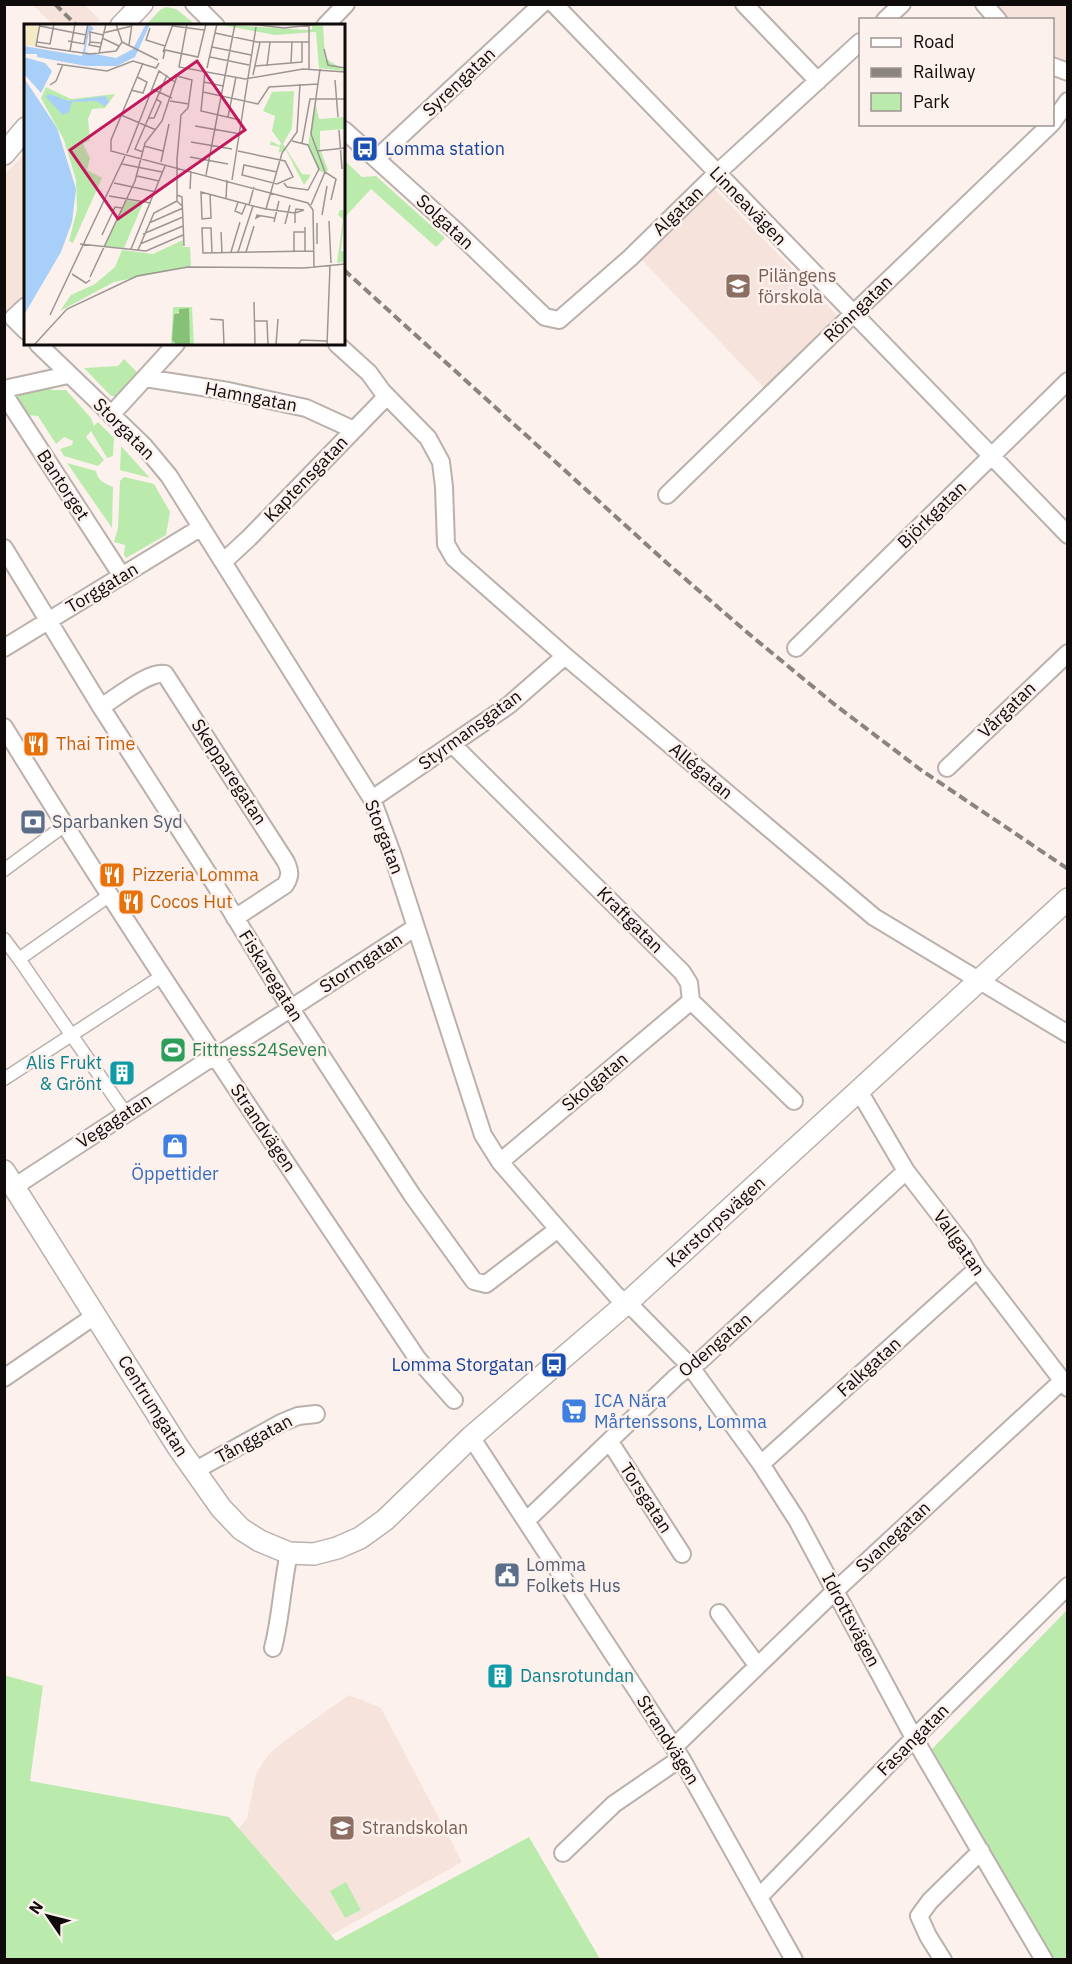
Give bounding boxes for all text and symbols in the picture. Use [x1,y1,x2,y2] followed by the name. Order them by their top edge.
[859,18,1054,126] legend
[24,24,345,345] inset map
[913,30,954,53] text: Road
[417,42,500,121] street label: Syrengatan
[913,60,975,83] text: Railway
[913,90,950,113] text: Park
[350,134,380,164] bus stop icon: Lomma station
[385,137,505,160] place label: Lomma station
[705,161,792,250] street label: Linneavägen
[647,181,708,240] street label: Algatan
[412,189,479,254] street label: Solgatan
[758,264,836,308] place label: Pilängens förskola
[818,270,897,347] street label: Rönngatan
[723,271,753,301] school or university icon: Pilängens förskola
[203,376,299,417] street label: Hamngatan
[89,393,160,464] street label: Storgatan
[259,431,353,527] street label: Kaptensgatan
[32,445,95,524] street label: Bantorget
[892,476,971,553] street label: Björkgatan
[61,557,142,618] street label: Torggatan
[973,677,1040,743] street label: Vårgatan
[414,685,526,775] street label: Styrmansgatan
[187,714,272,829] street label: Skepparegatan
[21,729,51,759] restaurant icon: Thai Time
[56,732,135,755] place label: Thai Time
[665,737,738,804] street label: Allégatan
[360,796,409,877] street label: Storgatan
[18,807,48,837] bank icon: Sparbanken Syd
[52,810,183,833] place label: Sparbanken Syd
[97,860,127,890] restaurant icon: Pizzeria Lomma
[132,863,259,886] place label: Pizzeria Lomma
[592,882,668,958] street label: Kraftgatan
[116,887,146,917] restaurant icon: Cocos Hut
[150,890,233,913] place label: Cocos Hut
[234,926,309,1026] street label: Fiskaregatan
[315,927,407,998] street label: Stormgatan
[158,1035,188,1065] sports icon: Fittness24Seven
[192,1038,327,1061] place label: Fittness24Seven
[557,1047,633,1116] street label: Skolgatan
[26,1051,102,1095] place label: Alis Frukt & Grönt
[107,1058,137,1088] building icon: Alis Frukt & Grönt
[226,1079,301,1176] street label: Strandvägen
[72,1088,155,1153] street label: Vegagatan
[160,1131,190,1161] shop icon: Öppettider
[131,1162,219,1185] place label: Öppettider
[661,1171,770,1272] street label: Karstorpsvägen
[928,1205,990,1280] street label: Vallgatan
[673,1307,756,1382] street label: Odengatan
[832,1332,905,1401] street label: Falkgatan
[539,1350,569,1380] bus stop icon: Lomma Storgatan
[113,1351,194,1461] street label: Centrumgatan
[392,1353,534,1376] place label: Lomma Storgatan
[594,1389,767,1433] place label: ICA Nära Mårtenssons, Lomma
[559,1396,589,1426] supermarket icon: ICA Nära Mårtenssons, Lomma
[211,1409,296,1468] street label: Tånggatan
[615,1458,678,1537] street label: Torsgatan
[850,1496,935,1577] street label: Svanegatan
[526,1553,621,1597] place label: Lomma Folkets Hus
[492,1560,522,1590] public building icon: Lomma Folkets Hus
[817,1569,886,1671] street label: Idrottsvägen
[485,1661,515,1691] building icon: Dansrotundan
[520,1664,634,1687] place label: Dansrotundan
[632,1691,705,1789] street label: Strandvägen
[872,1699,954,1781] street label: Fasangatan
[327,1813,357,1843] school or university icon: Strandskolan
[362,1816,468,1839] place label: Strandskolan
[18,1886,78,1946] north arrow
[24,1897,47,1918] text: N

